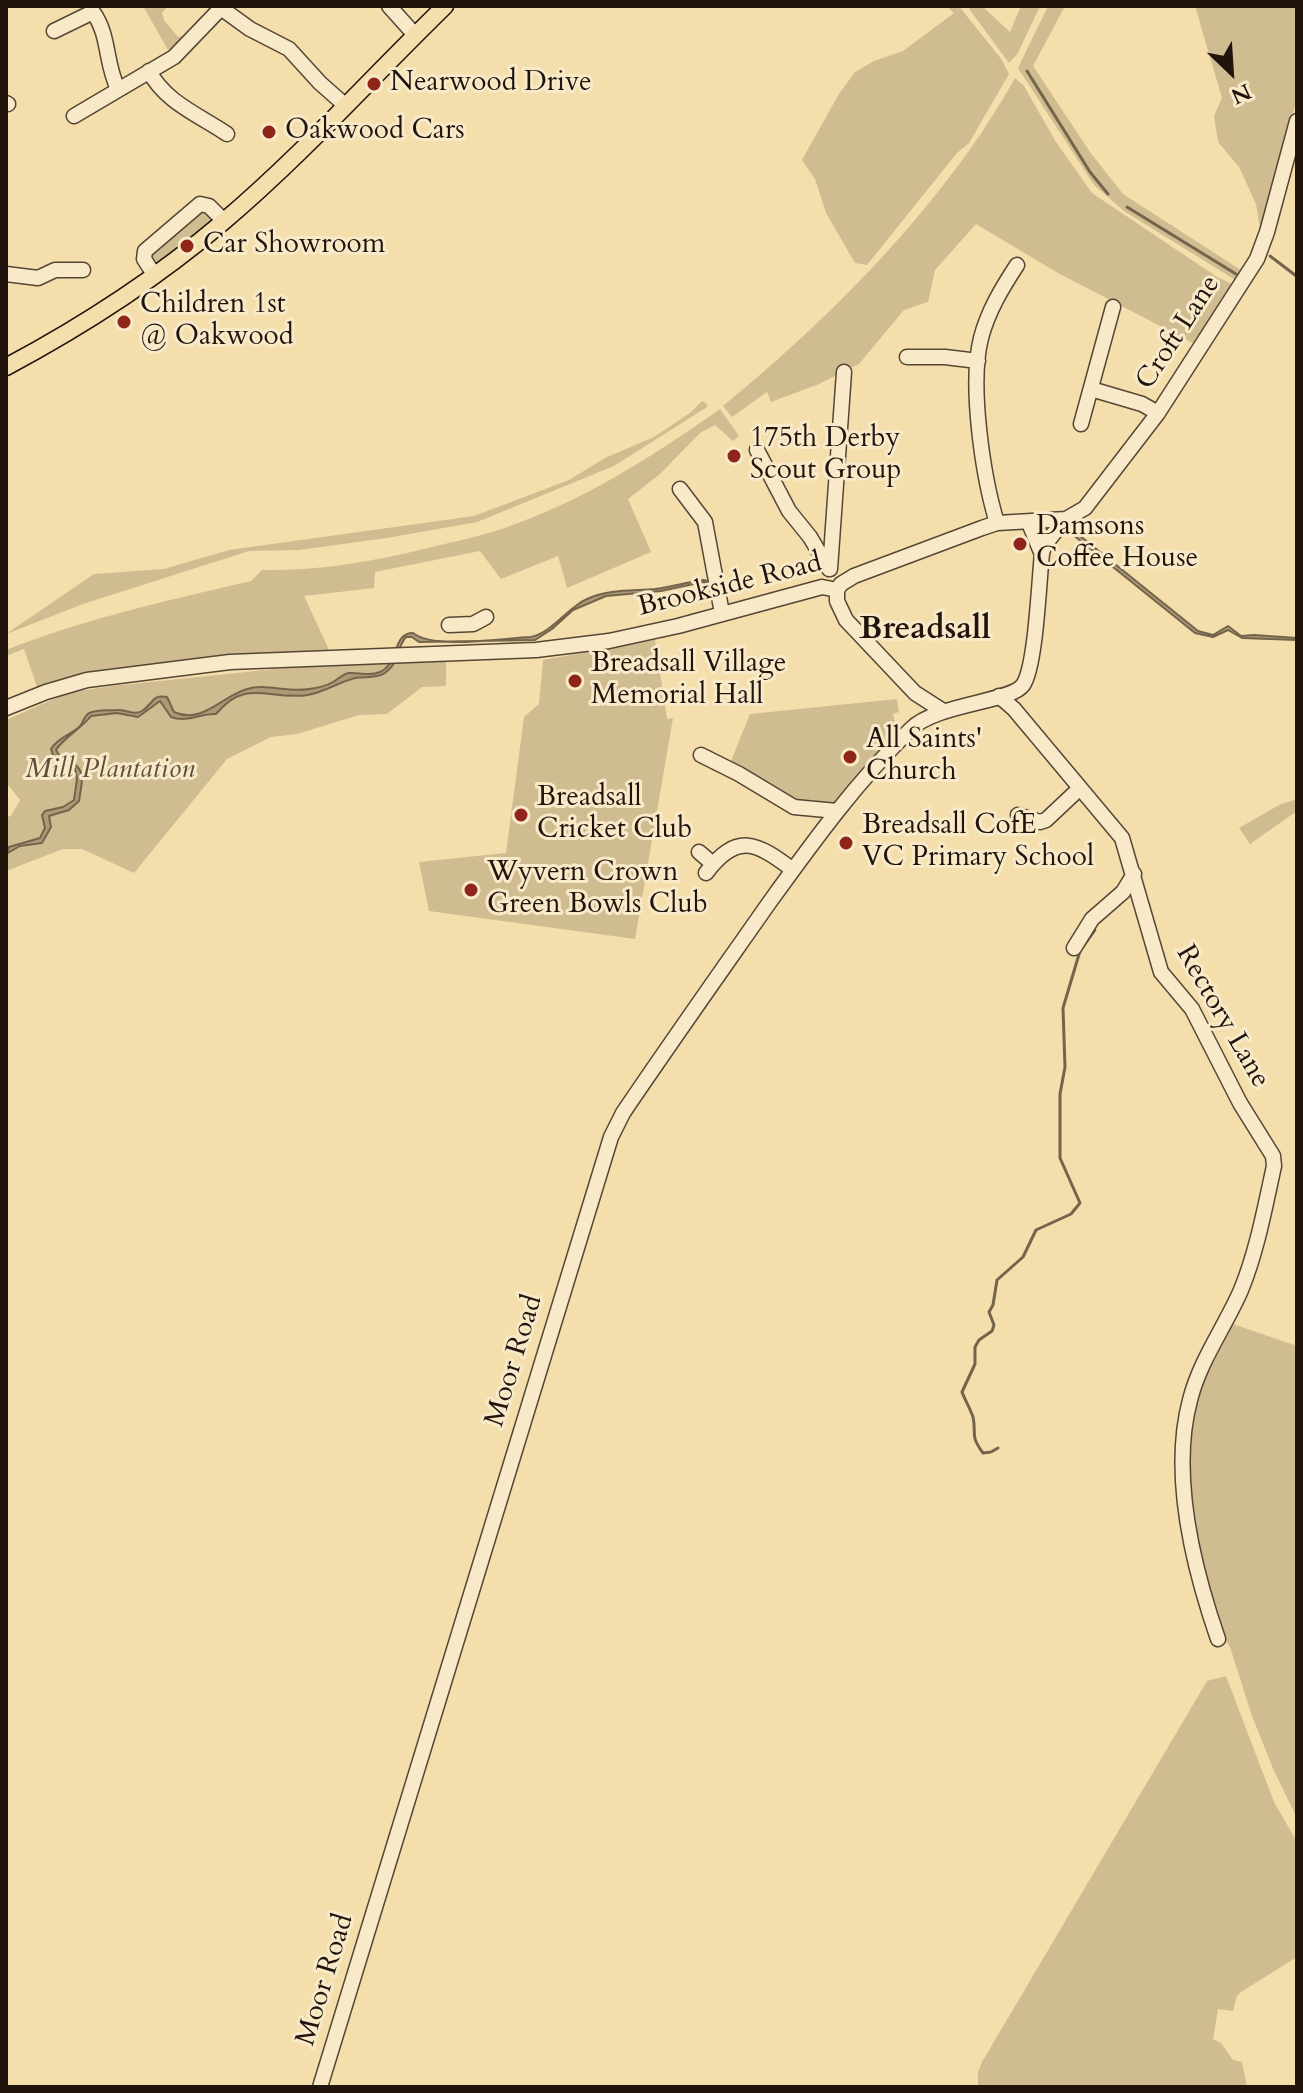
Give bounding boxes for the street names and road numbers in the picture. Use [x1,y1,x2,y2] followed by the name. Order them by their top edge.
[1130,270,1228,396] street label: Croft Lane
[635,547,825,625] street label: Brookside Road
[1168,940,1276,1094] street label: Rectory Lane
[479,1291,551,1431] street label: Moor Road
[290,1910,362,2050] street label: Moor Road

